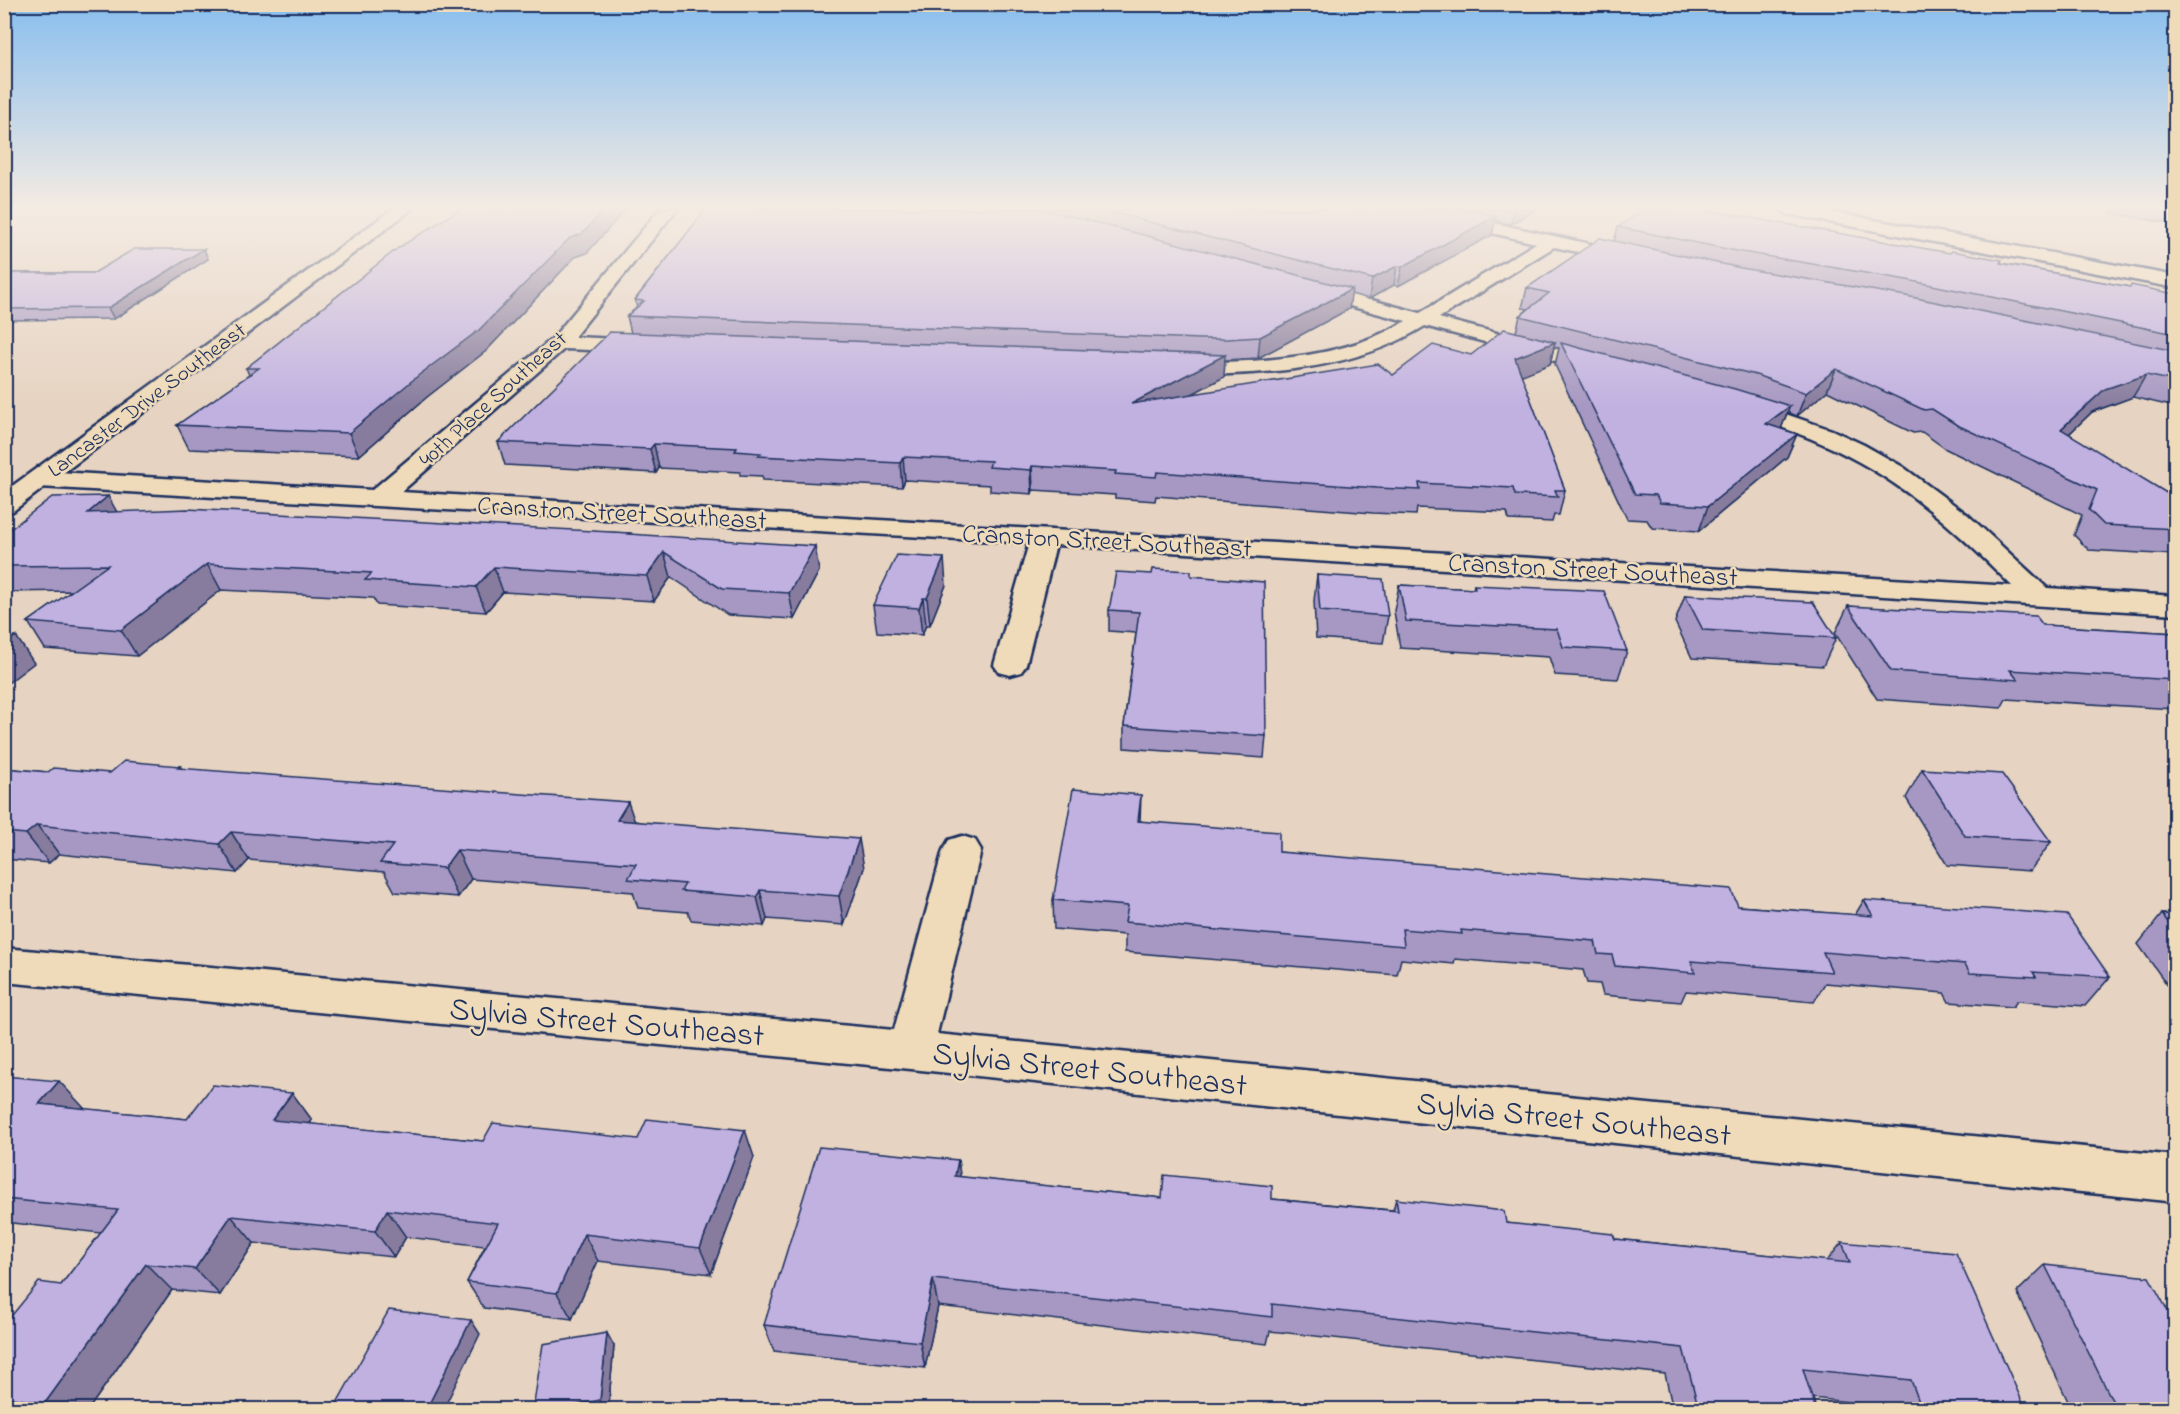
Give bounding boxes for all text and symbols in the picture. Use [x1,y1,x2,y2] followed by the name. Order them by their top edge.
[42,316,254,487] street label: Lancaster Drive Southeast
[413,324,576,476] street label: 40th Place Southeast
[476,488,768,542] street label: Cranston Street Southeast
[961,516,1253,570] street label: Cranston Street Southeast
[1447,545,1739,599] street label: Cranston Street Southeast
[447,987,766,1062] street label: Sylvia Street Southeast
[930,1032,1249,1111] street label: Sylvia Street Southeast
[1414,1082,1733,1161] street label: Sylvia Street Southeast

